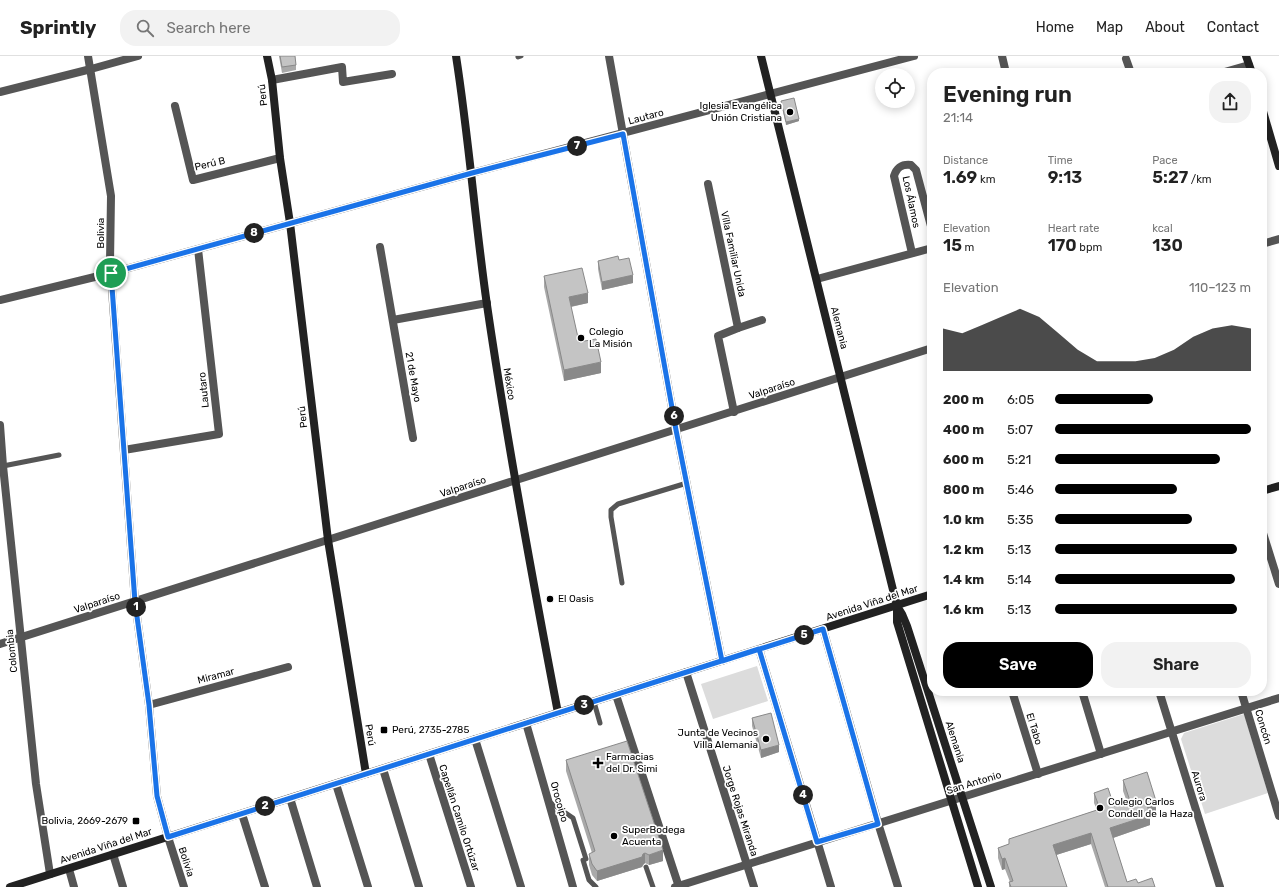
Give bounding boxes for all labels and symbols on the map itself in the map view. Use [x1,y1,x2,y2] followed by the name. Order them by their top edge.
[256,83,270,107] street label: Perú
[699,100,782,124] place label: Iglesia Evangélica Unión Cristiana
[627,106,665,127] street label: Lautaro
[785,107,795,117] marker: Iglesia Evangélica Unión Cristiana
[567,136,587,156] pin: 7
[194,155,227,173] street label: Perú B
[900,175,922,229] street label: Los Álamos
[718,210,748,298] street label: Villa Familiar Unida
[95,218,107,248] street label: Bolivia
[244,223,264,243] pin: 8
[94,256,128,290] pin
[828,306,850,350] street label: Alemania
[589,326,632,350] place label: Colegio La Misión
[576,333,586,343] marker: Colegio La Misión
[403,351,423,403] street label: 21 de Mayo
[501,367,518,401] street label: México
[196,371,212,409] street label: Lautaro
[747,376,797,402] street label: Valparaíso
[296,405,310,429] street label: Perú
[664,406,684,426] pin: 6
[438,474,488,500] street label: Valparaíso
[824,582,920,624] street label: Avenida Viña del Mar
[72,590,122,616] street label: Valparaíso
[558,593,594,605] place label: El Oasis
[545,594,555,604] marker: El Oasis
[126,597,146,617] pin: 1
[794,625,814,645] pin: 5
[4,629,20,673] street label: Colombia
[196,665,236,687] street label: Miramar
[574,695,594,715] pin: 3
[1252,708,1274,746] street label: Concón
[1023,712,1045,747] street label: El Tabo
[943,720,967,764] street label: Alemania
[362,723,378,747] street label: Perú
[392,724,469,736] place label: Perú, 2735-2785
[379,725,389,735] marker: Perú, 2735-2785
[678,727,758,751] place label: Junta de Vecinos Villa Alemania
[761,734,771,744] marker: Junta de Vecinos Villa Alemania
[606,751,658,775] place label: Farmacias del Dr. Simi
[593,758,603,768] marker: Farmacias del Dr. Simi
[436,763,482,873] street label: Capellán Camilo Ortúzar
[720,764,760,858] street label: Jorge Rojas Miranda
[945,769,1003,797] street label: San Antonio
[1189,769,1209,803] street label: Aurora
[548,780,571,824] street label: Orocoipo
[793,785,813,805] pin: 4
[255,796,275,816] pin: 2
[1108,796,1193,820] place label: Colegio Carlos Condell de la Haza
[1095,803,1105,813] marker: Colegio Carlos Condell de la Haza
[42,815,128,827] place label: Bolivia, 2669-2679
[131,816,141,826] marker: Bolivia, 2669-2679
[622,824,685,848] place label: SuperBodega Acuenta
[58,825,154,867] street label: Avenida Viña del Mar
[609,831,619,841] marker: SuperBodega Acuenta
[176,846,196,878] street label: Bolivia

